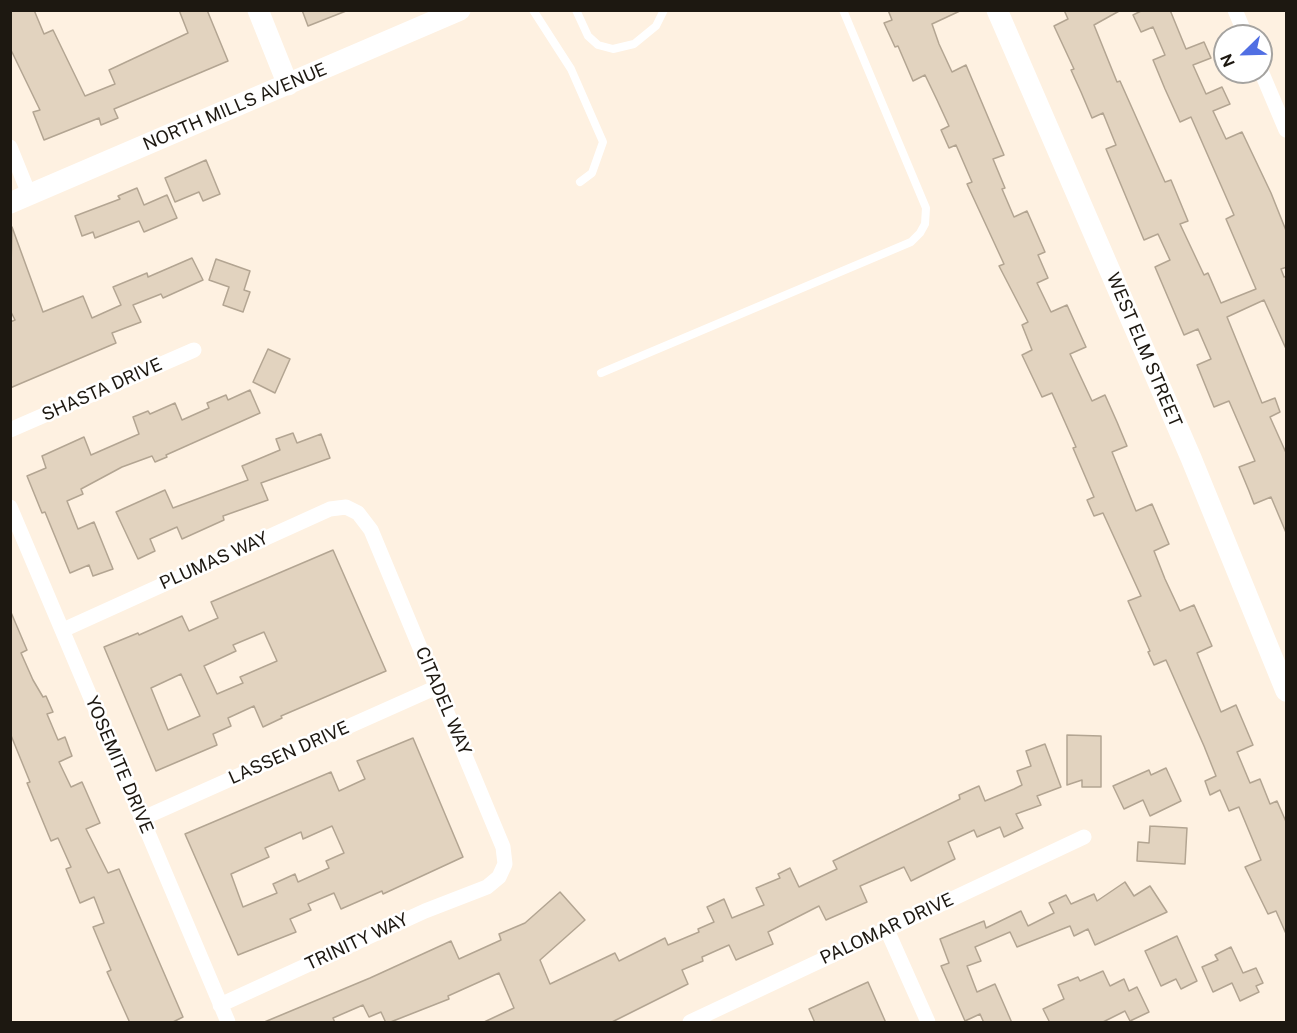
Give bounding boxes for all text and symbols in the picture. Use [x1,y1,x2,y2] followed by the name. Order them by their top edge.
[1213,24,1273,84] north arrow
[1217,51,1239,70] text: N
[140,58,330,156] street label: NORTH MILLS AVENUE
[1102,270,1186,430] street label: WEST ELM STREET
[39,354,165,426] street label: SHASTA DRIVE
[156,527,272,595] street label: PLUMAS WAY
[411,644,475,758] street label: CITADEL WAY
[80,693,158,837] street label: YOSEMITE DRIVE
[225,717,353,789] street label: LASSEN DRIVE
[817,889,957,969] street label: PALOMAR DRIVE
[302,909,412,975] street label: TRINITY WAY

